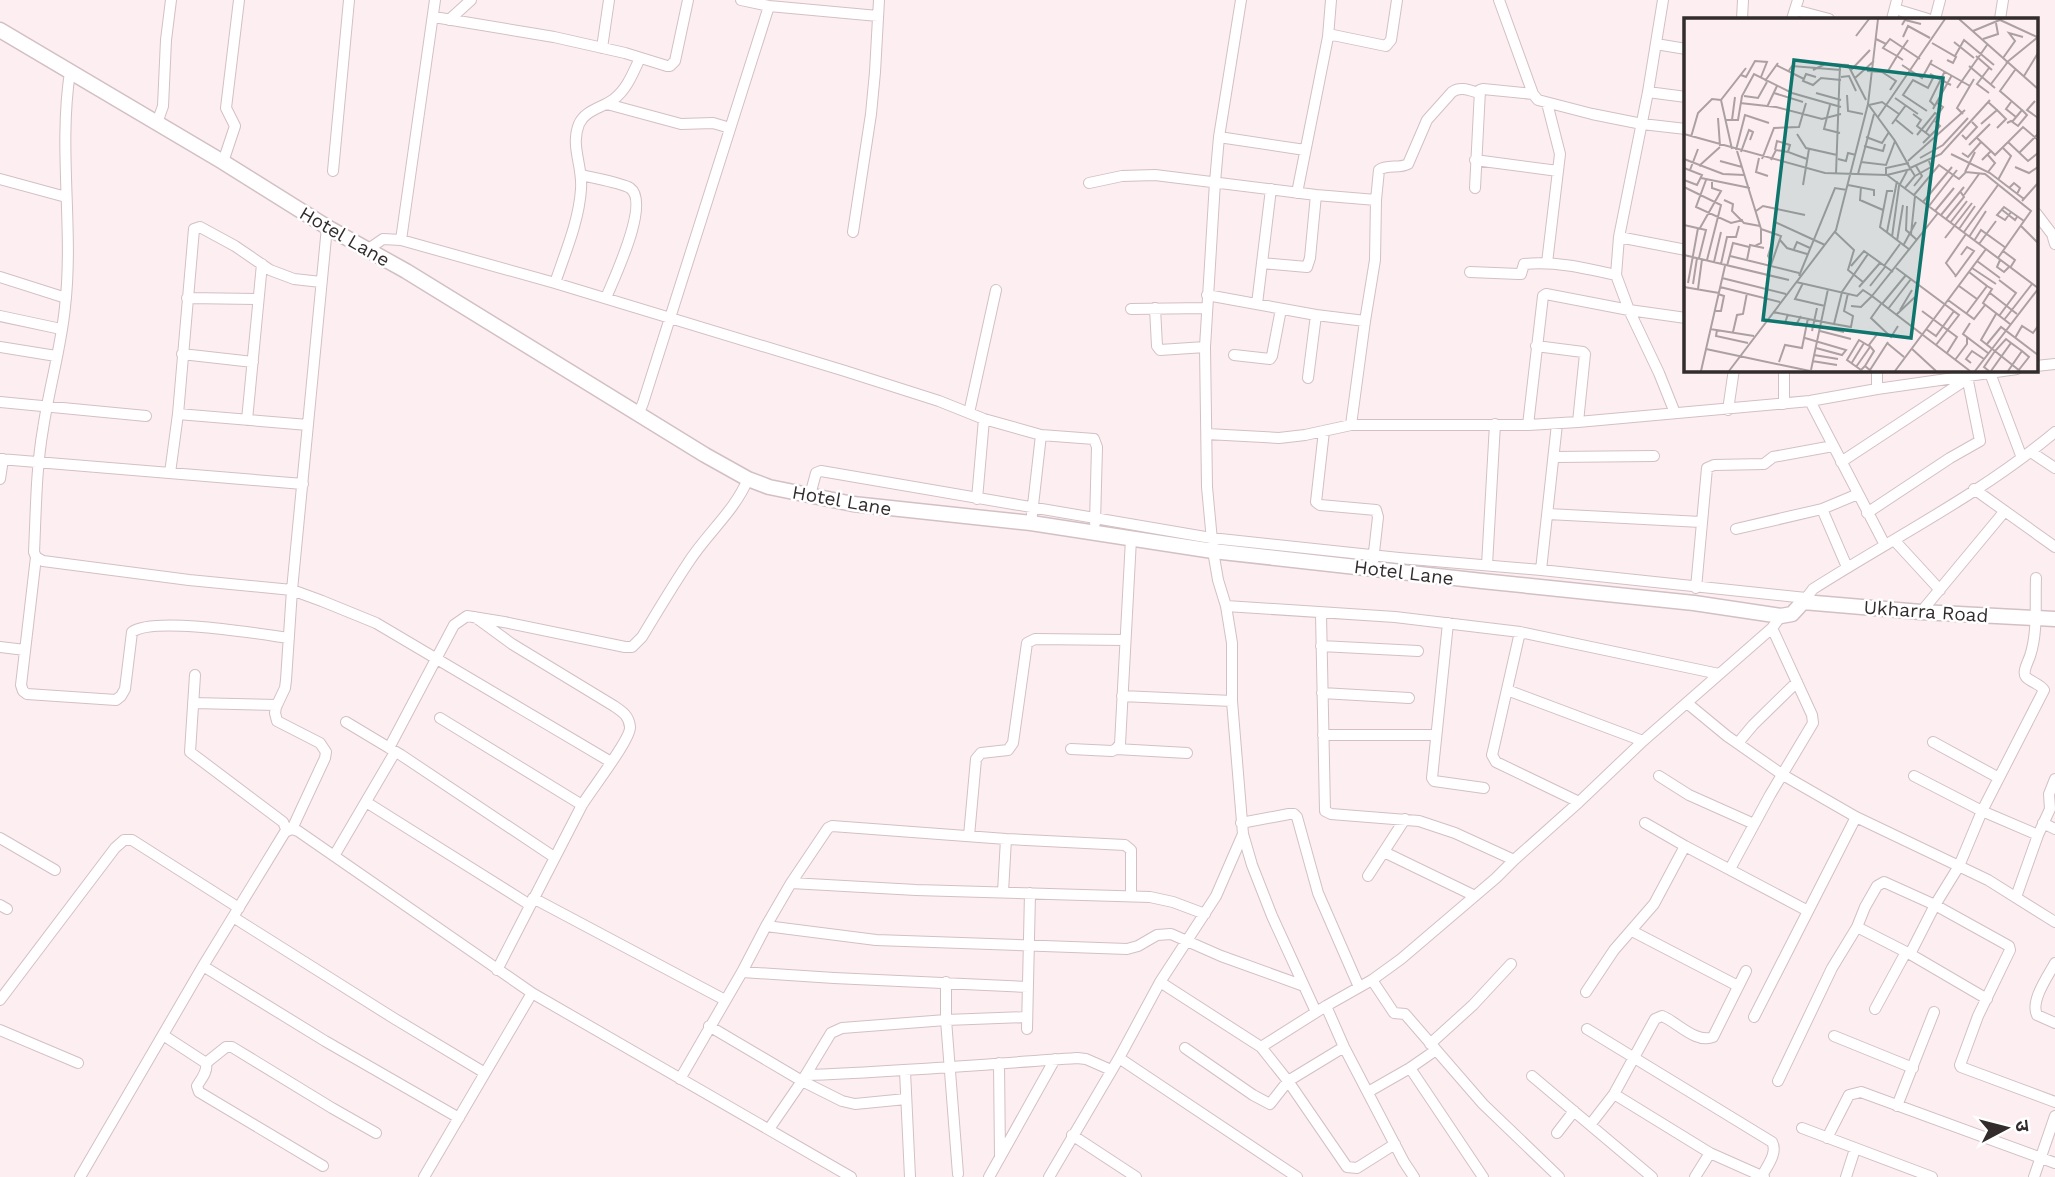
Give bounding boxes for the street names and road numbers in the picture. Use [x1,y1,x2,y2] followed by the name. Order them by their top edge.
[296,201,394,271] street label: Hotel Lane
[790,480,893,521] street label: Hotel Lane
[1353,555,1455,590] street label: Hotel Lane
[1863,596,1989,627] street label: Ukharra Road

